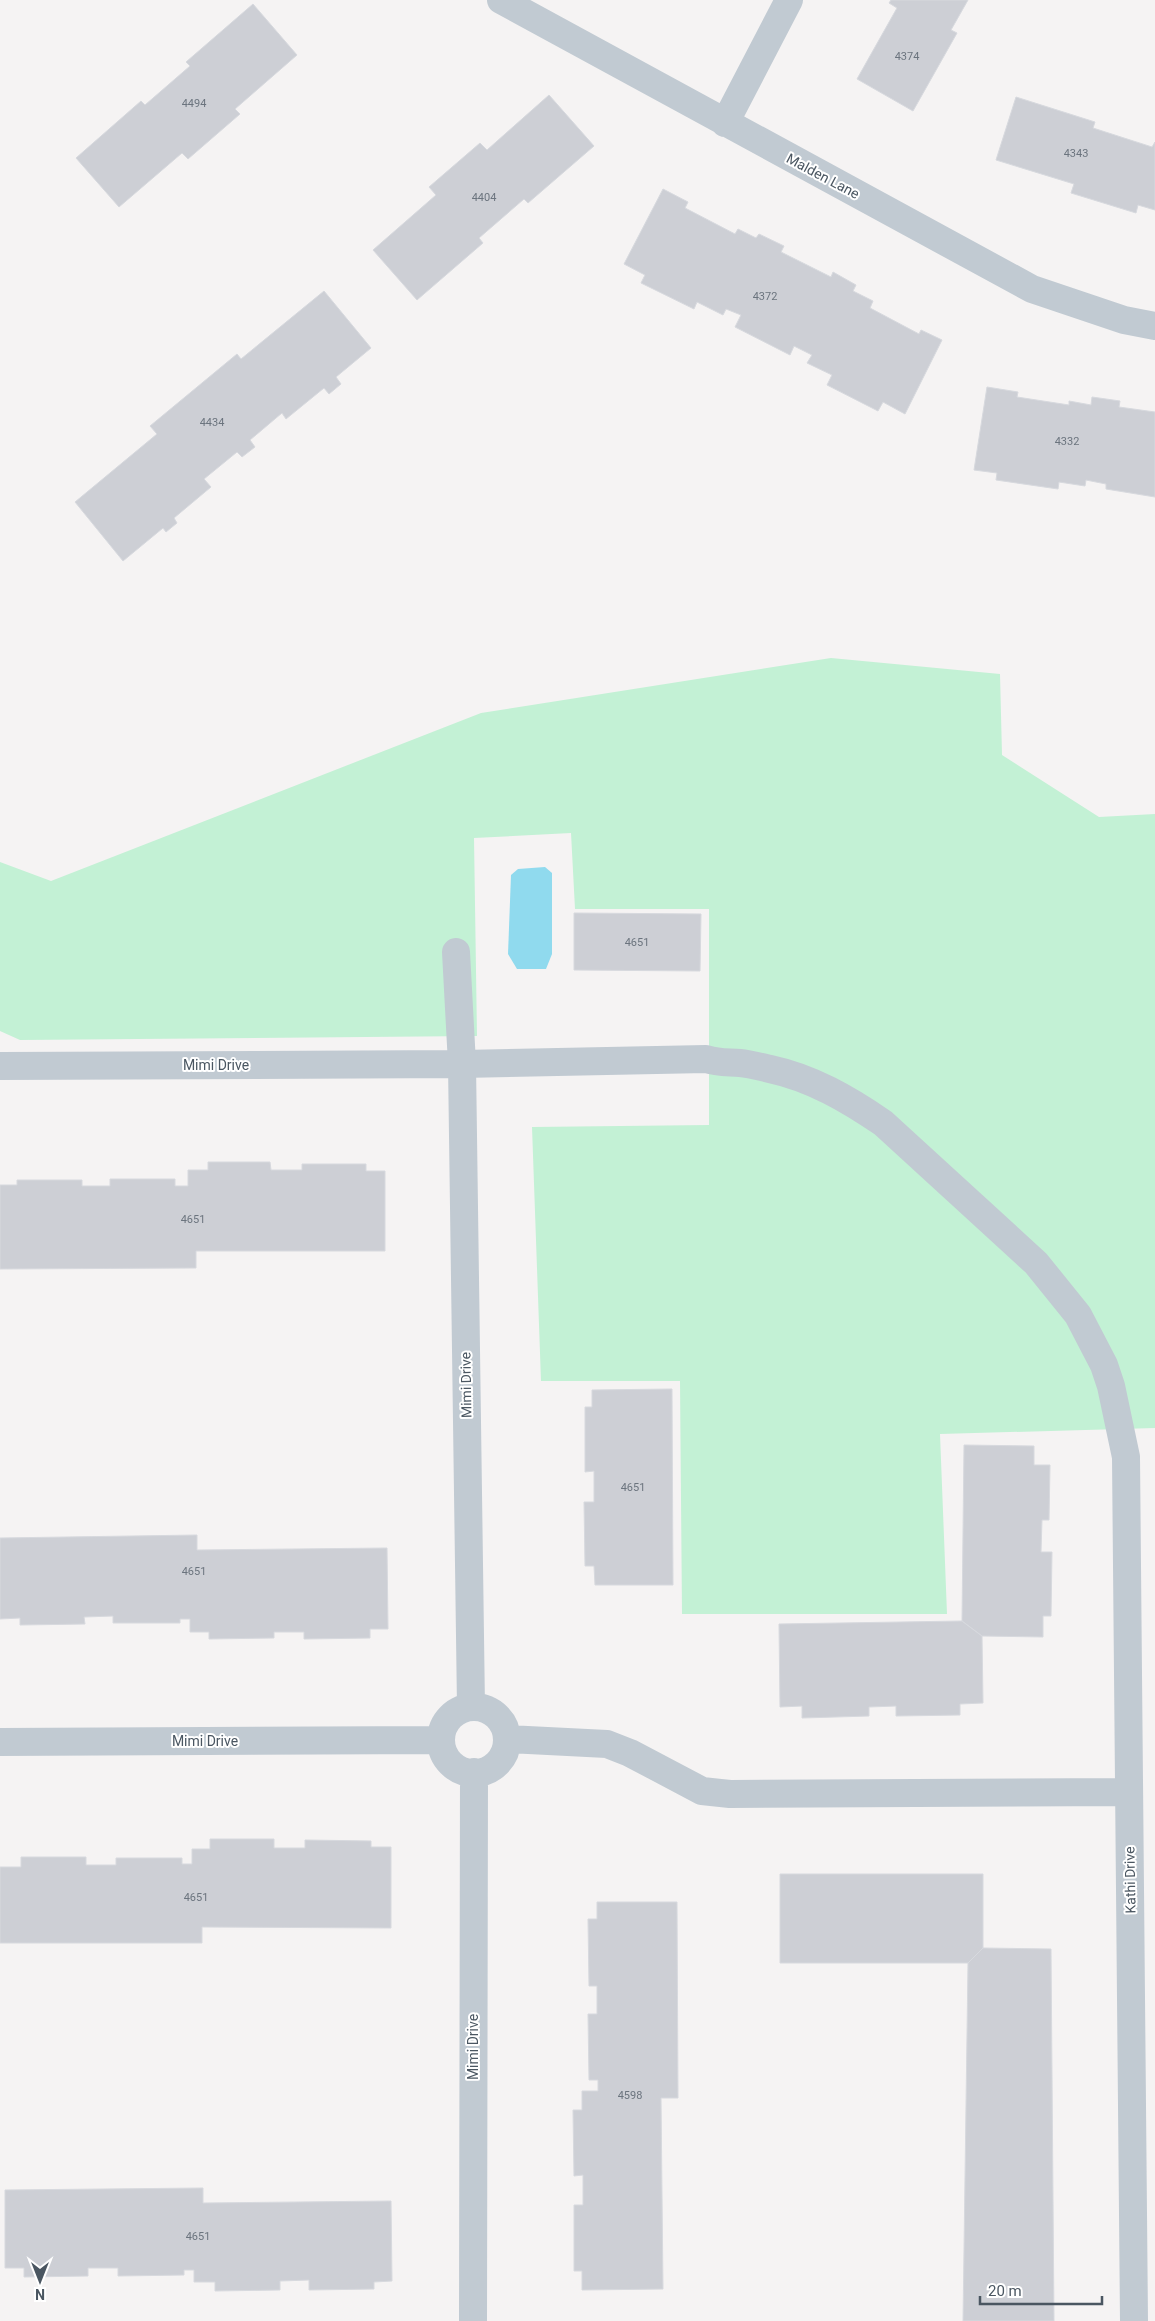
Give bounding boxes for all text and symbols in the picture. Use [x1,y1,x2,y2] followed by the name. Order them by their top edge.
[895,50,919,63] house number: 4374
[182,97,206,110] house number: 4494
[1064,147,1088,160] house number: 4343
[784,150,862,202] street label: Malden Lane
[472,191,496,204] house number: 4404
[753,290,777,303] house number: 4372
[200,416,224,429] house number: 4434
[1055,435,1079,448] house number: 4332
[625,936,649,949] house number: 4651
[183,1057,249,1073] street label: Mimi Drive
[181,1213,205,1226] house number: 4651
[457,1352,475,1418] street label: Mimi Drive
[621,1481,645,1494] house number: 4651
[182,1565,206,1578] house number: 4651
[172,1733,238,1749] street label: Mimi Drive
[1121,1846,1139,1914] street label: Kathi Drive
[184,1891,208,1904] house number: 4651
[465,2014,481,2080] street label: Mimi Drive
[618,2089,642,2102] house number: 4598
[186,2230,210,2243] house number: 4651
[15,2256,65,2306] north arrow
[980,2274,1102,2306] scale bar
[988,2282,1022,2300] text: 20 m
[35,2286,45,2302] text: N

